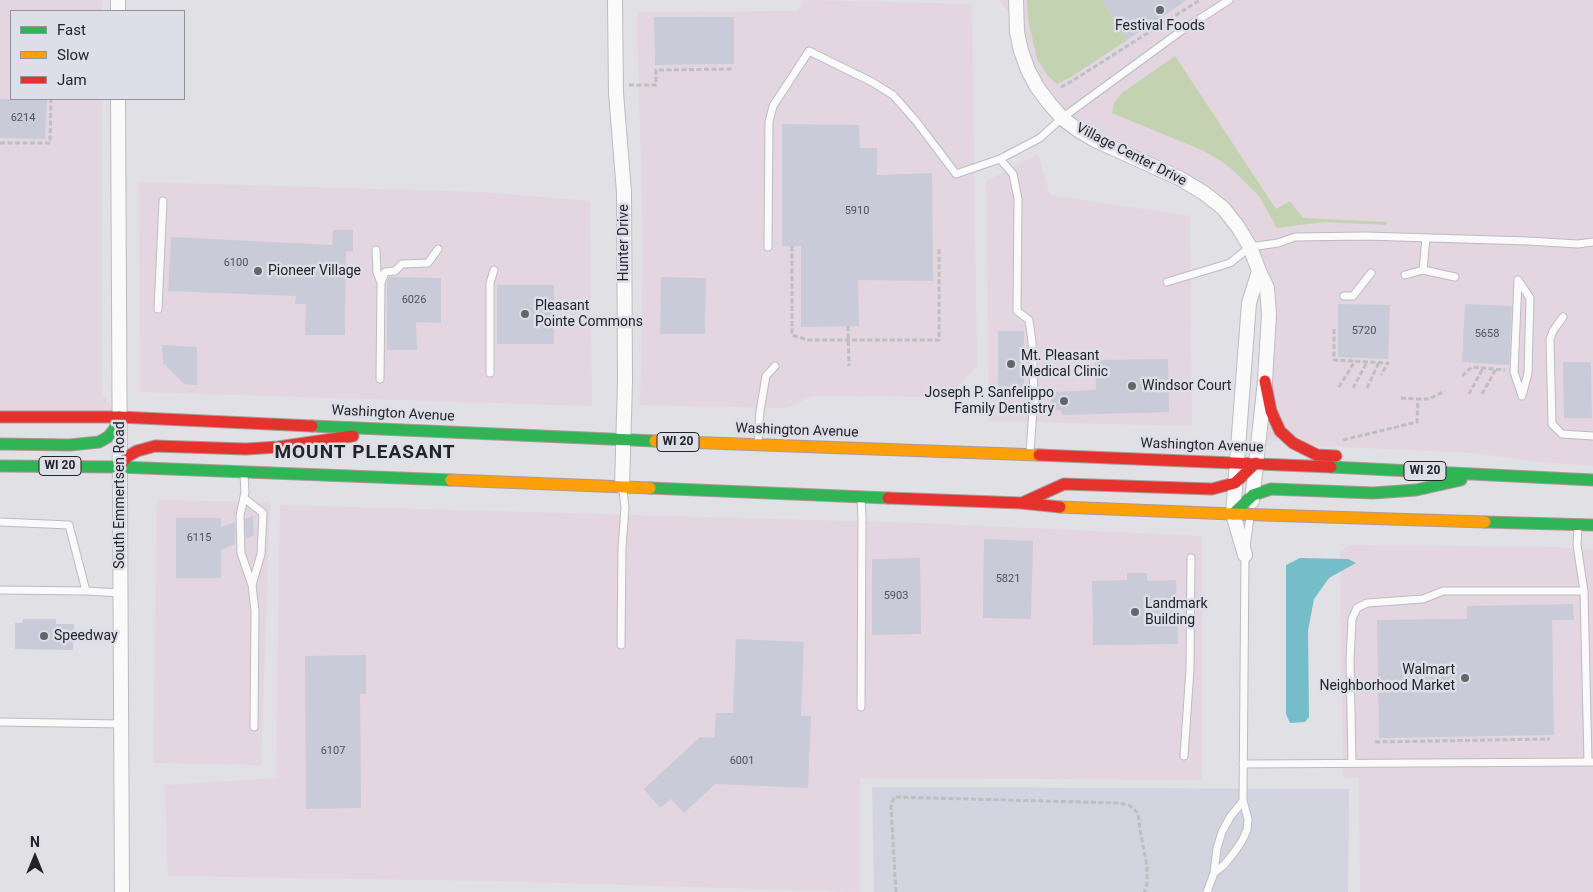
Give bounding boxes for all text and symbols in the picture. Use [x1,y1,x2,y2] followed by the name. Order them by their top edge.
[1154,4,1166,16] marker: Festival Foods
[10,10,185,100] legend
[1115,18,1205,34] place label: Festival Foods
[57,21,86,39] text: Fast
[57,46,89,64] text: Slow
[57,71,87,89] text: Jam
[11,111,35,125] house number: 6214
[1073,120,1189,190] street label: Village Center Drive
[616,204,632,282] street label: Hunter Drive
[845,204,869,218] house number: 5910
[224,256,248,270] house number: 6100
[268,263,361,279] place label: Pioneer Village
[252,265,264,277] marker: Pioneer Village
[402,293,426,307] house number: 6026
[535,298,643,331] place label: Pleasant Pointe Commons
[519,308,531,320] marker: Pleasant Pointe Commons
[1352,324,1376,338] house number: 5720
[1475,327,1499,341] house number: 5658
[1021,348,1108,381] place label: Mt. Pleasant Medical Clinic
[1005,358,1017,370] marker: Mt. Pleasant Medical Clinic
[1142,378,1231,394] place label: Windsor Court
[1126,380,1138,392] marker: Windsor Court
[925,385,1054,418] place label: Joseph P. Sanfelippo Family Dentistry
[1058,395,1070,407] marker: Joseph P. Sanfelippo Family Dentistry
[331,402,455,426] street label: Washington Avenue
[735,420,859,442] street label: Washington Avenue
[112,421,128,569] street label: South Emmertsen Road
[657,432,699,452] road number: WI 20
[1140,435,1264,457] street label: Washington Avenue
[273,442,457,464] district label: MOUNT PLEASANT
[39,456,81,476] road number: WI 20
[1404,462,1446,481] road number: WI 20
[187,531,211,545] house number: 6115
[996,572,1020,586] house number: 5821
[884,589,908,603] house number: 5903
[1145,596,1208,628] place label: Landmark Building
[1129,606,1141,618] marker: Landmark Building
[54,628,118,644] place label: Speedway
[38,630,50,642] marker: Speedway
[1319,662,1455,694] place label: Walmart Neighborhood Market
[1459,672,1471,684] marker: Walmart Neighborhood Market
[321,744,345,758] house number: 6107
[730,754,754,768] house number: 6001
[10,832,60,882] north arrow
[30,834,40,850] text: N

